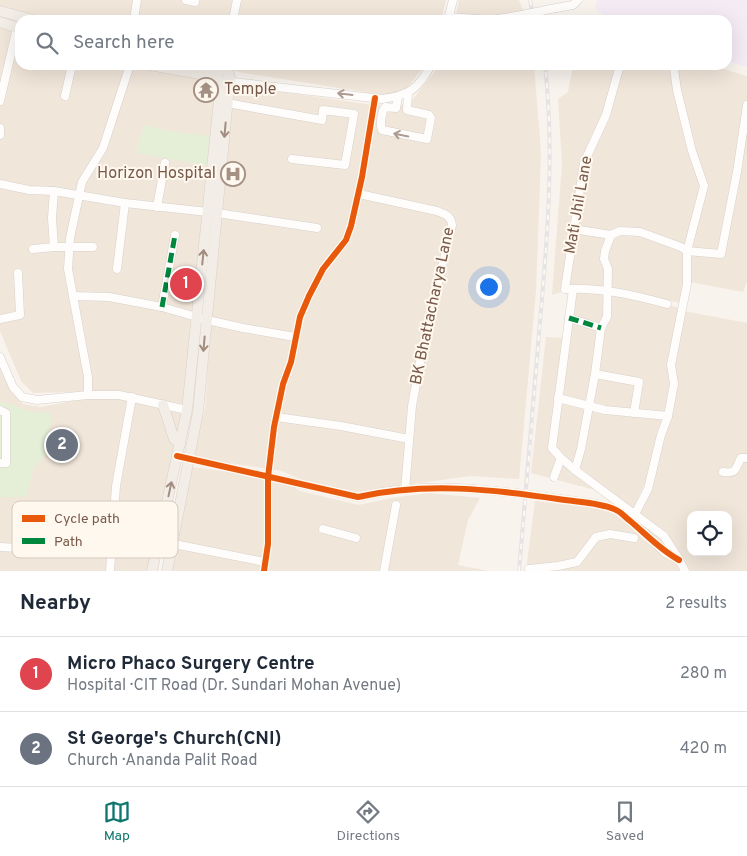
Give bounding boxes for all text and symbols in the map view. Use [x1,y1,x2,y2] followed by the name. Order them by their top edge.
[15,15,732,70] search box
[33,29,61,57] icon: search
[73,31,175,55] text: Search here
[193,77,219,103] temple icon: Temple
[224,80,276,100] place label: Temple
[337,89,353,99] one-way arrow
[220,122,230,138] one-way arrow
[394,130,410,139] one-way arrow
[561,154,597,256] street label: Mati Jhil Lane
[220,161,246,187] hospital icon: Horizon Hospital
[97,164,216,184] place label: Horizon Hospital
[407,225,459,387] street label: BK Bhattacharya Lane
[198,249,208,265] one-way arrow
[170,265,202,303] pin: 1
[476,274,502,300] your location
[199,336,209,352] one-way arrow
[46,426,78,464] pin: 2
[166,482,175,498] one-way arrow
[12,501,178,558] legend
[54,511,120,528] text: Cycle path
[687,511,732,556] map controls
[687,511,732,556] button: locate
[54,534,83,551] text: Path
[20,590,91,617] text: Nearby
[665,594,727,614] text: 2 results
[67,652,315,676] text: Micro Phaco Surgery Centre
[33,664,39,684] text: 1
[680,664,727,684] text: 280 m
[67,676,401,696] text: Hospital · CIT Road (Dr. Sundari Mohan Avenue)
[67,727,282,751] text: St George's Church(CNI)
[31,739,41,759] text: 2
[680,739,727,759] text: 420 m
[67,751,257,771] text: Church · Ananda Palit Road
[103,798,131,845] tab: Map
[336,798,400,845] tab: Directions
[606,798,644,845] tab: Saved

